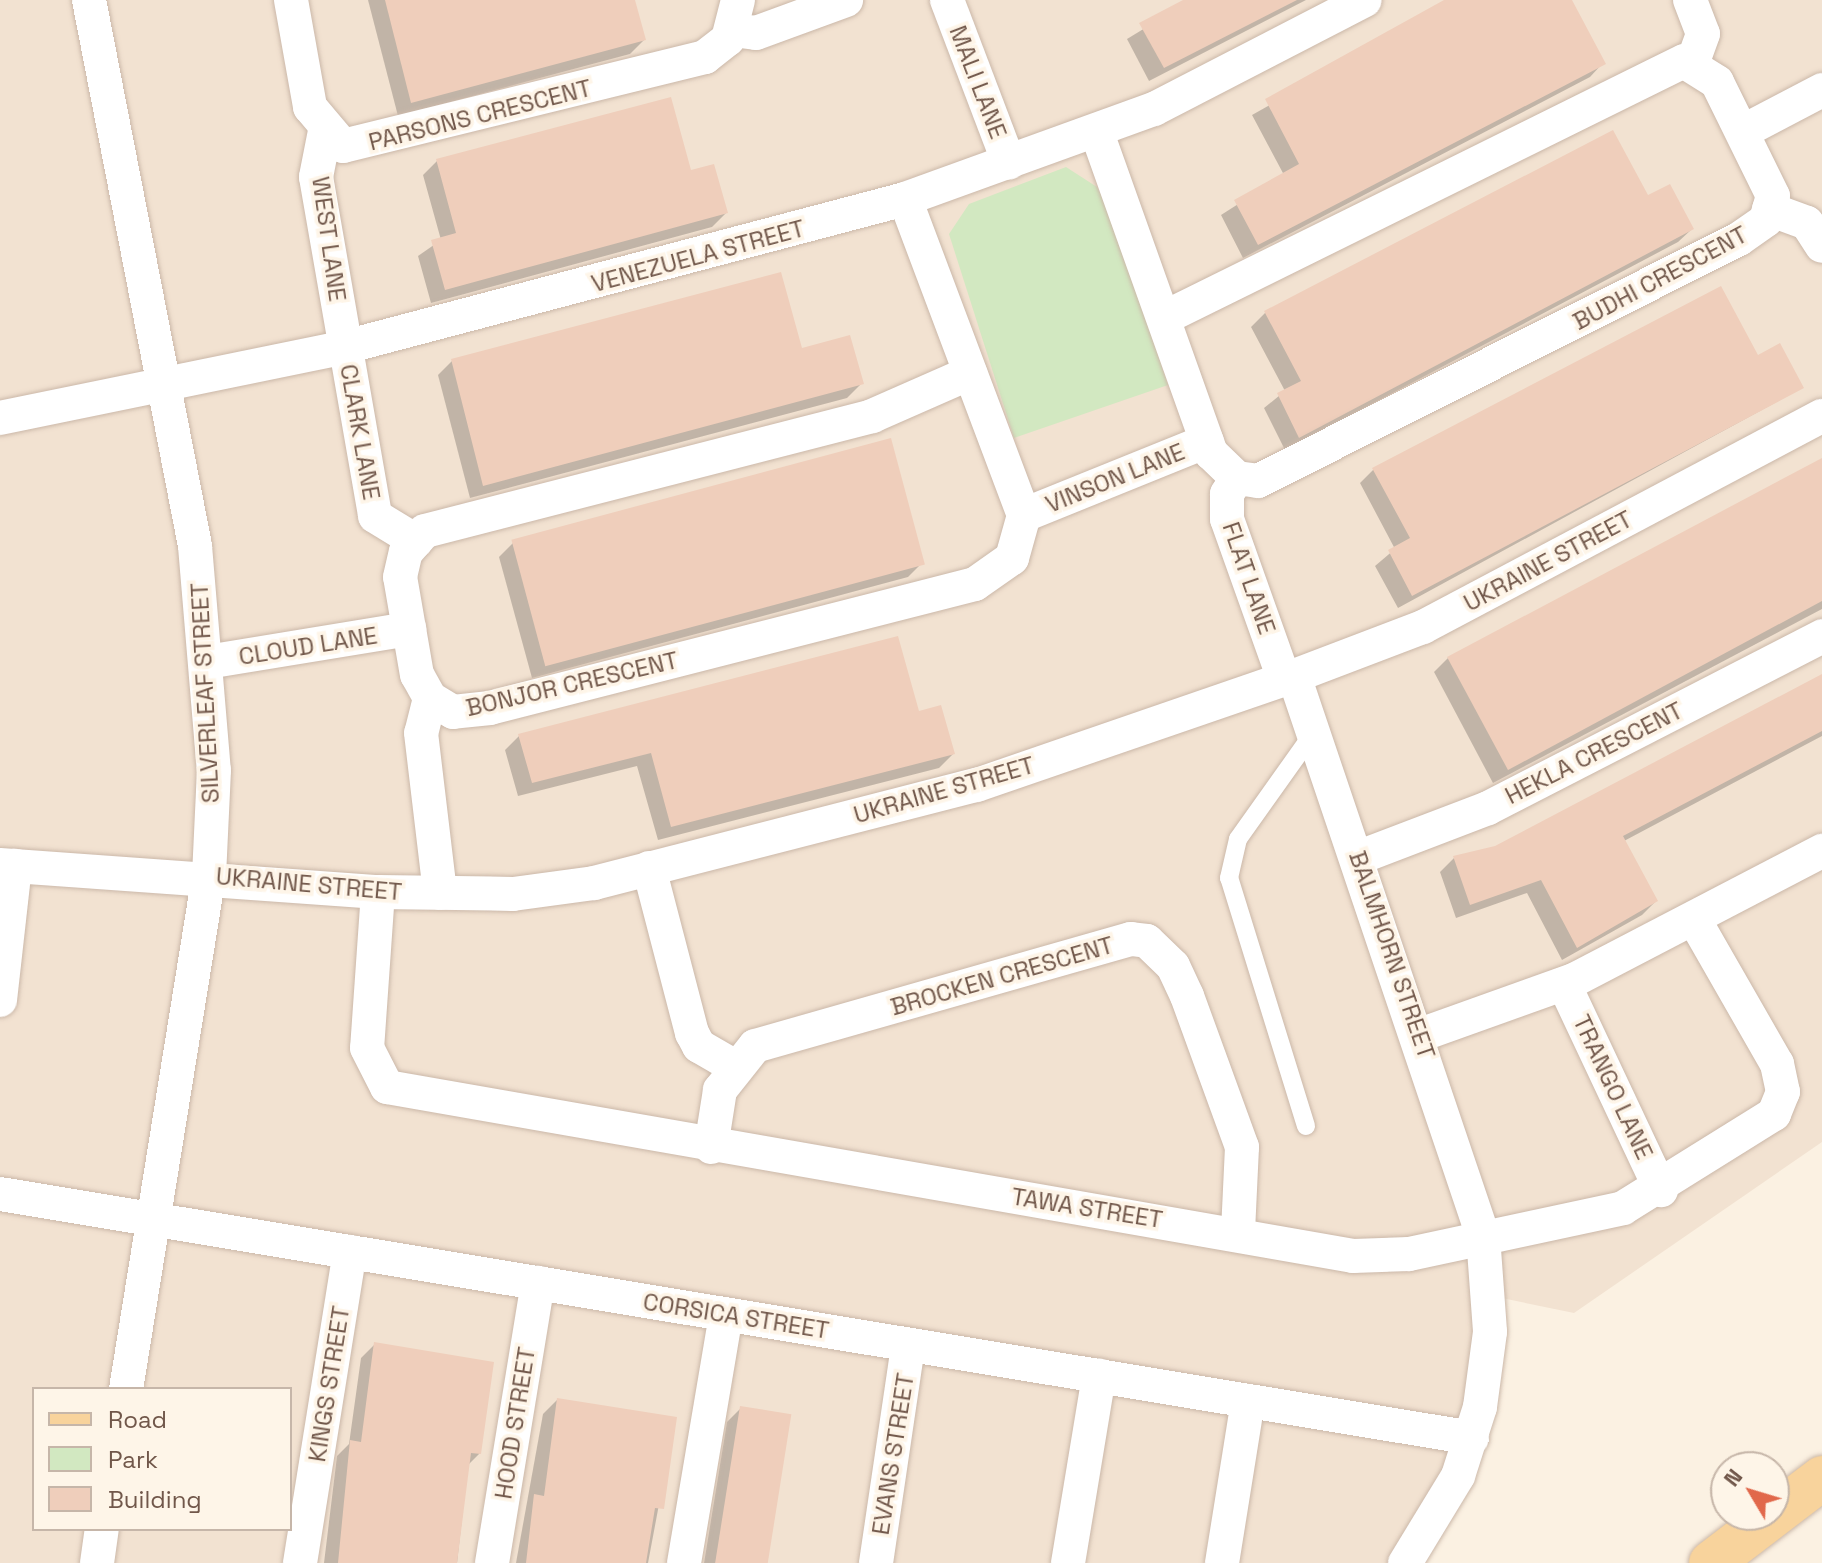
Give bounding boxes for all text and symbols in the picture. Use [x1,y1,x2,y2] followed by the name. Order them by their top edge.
[943,21,1013,143] street label: MALI LANE
[366,73,594,157] street label: PARSONS CRESCENT
[306,174,352,304] street label: WEST LANE
[588,214,808,298] street label: VENEZUELA STREET
[1568,220,1752,336] street label: BUDHI CRESCENT
[334,362,386,502] street label: CLARK LANE
[1041,437,1189,519] street label: VINSON LANE
[1459,504,1637,618] street label: UKRAINE STREET
[1216,518,1282,638] street label: FLAT LANE
[185,582,225,804] street label: SILVERLEAF STREET
[237,621,379,671] street label: CLOUD LANE
[463,646,681,722] street label: BONJOR CRESCENT
[1500,696,1688,810] street label: HEKLA CRESCENT
[850,750,1038,830] street label: UKRAINE STREET
[1343,847,1441,1063] street label: BALMHORN STREET
[215,862,403,906] street label: UKRAINE STREET
[887,930,1117,1022] street label: BROCKEN CRESCENT
[1567,1010,1659,1164] street label: TRANGO LANE
[1009,1182,1165,1234] street label: TAWA STREET
[641,1287,831,1345] street label: CORSICA STREET
[302,1304,356,1464] street label: KINGS STREET
[489,1345,541,1501] street label: HOOD STREET
[866,1371,920,1537] street label: EVANS STREET
[32,1387,292,1531] legend
[108,1404,167,1435] text: Road
[108,1444,158,1475] text: Park
[1710,1451,1790,1531] north arrow
[1717,1463,1748,1492] text: N
[108,1484,202,1515] text: Building

